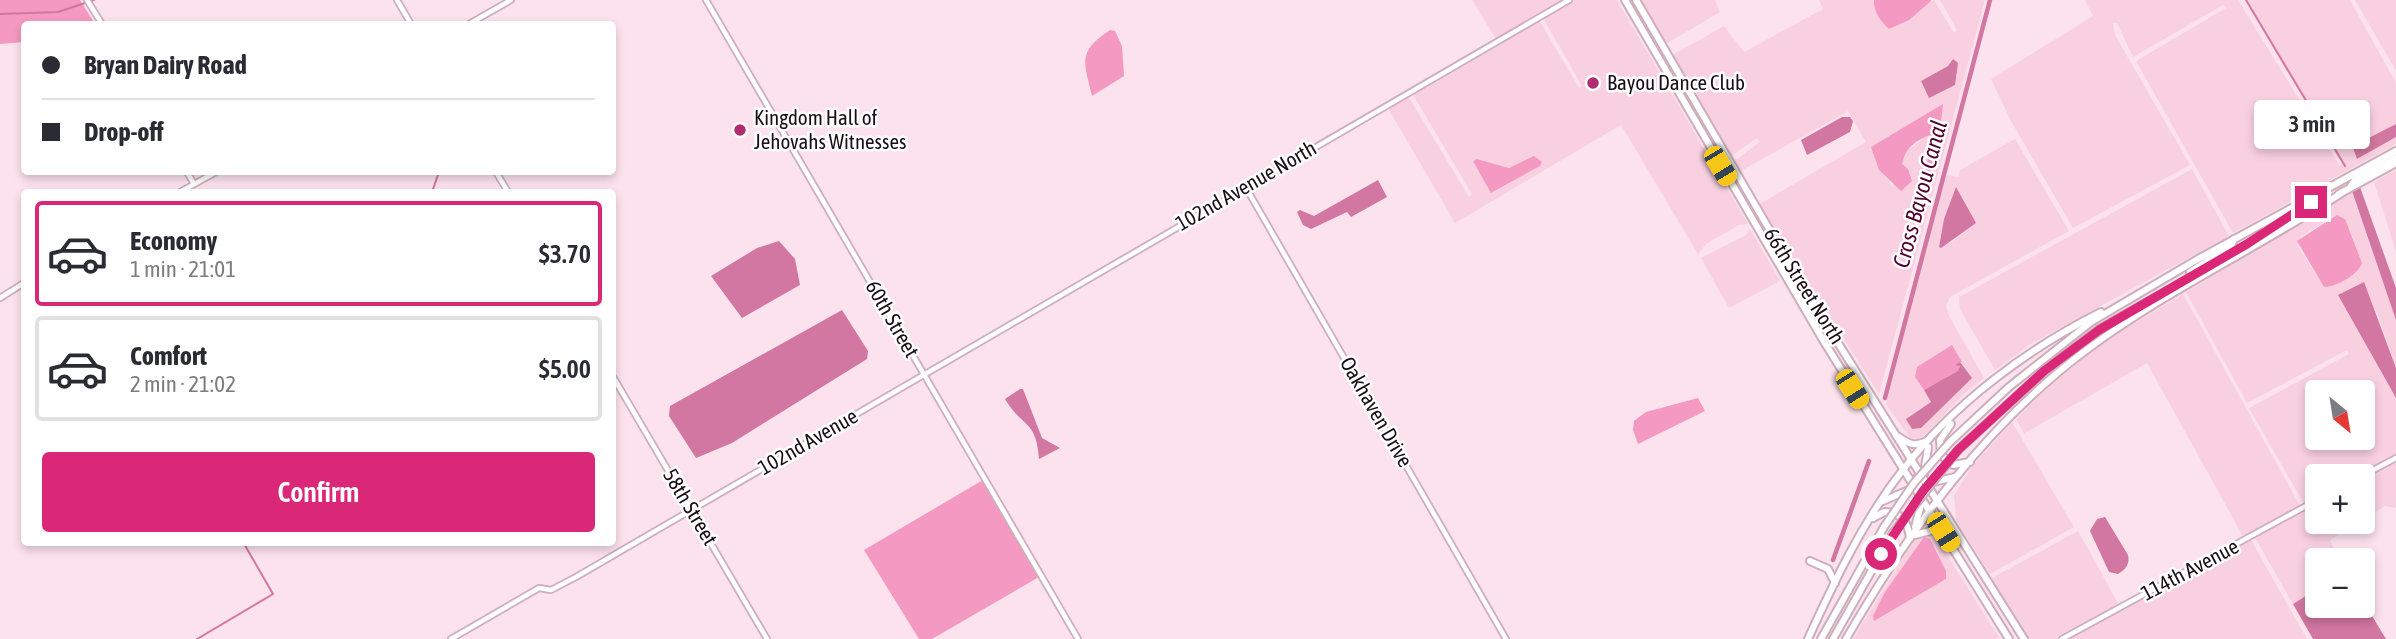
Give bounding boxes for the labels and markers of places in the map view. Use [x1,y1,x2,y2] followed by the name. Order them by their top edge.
[1607,70,1745,94] place label: Bayou Dance Club
[1585,75,1601,91] marker: Bayou Dance Club
[754,105,906,153] place label: Kingdom Hall of Jehovahs Witnesses
[732,122,748,138] marker: Kingdom Hall of Jehovahs Witnesses

